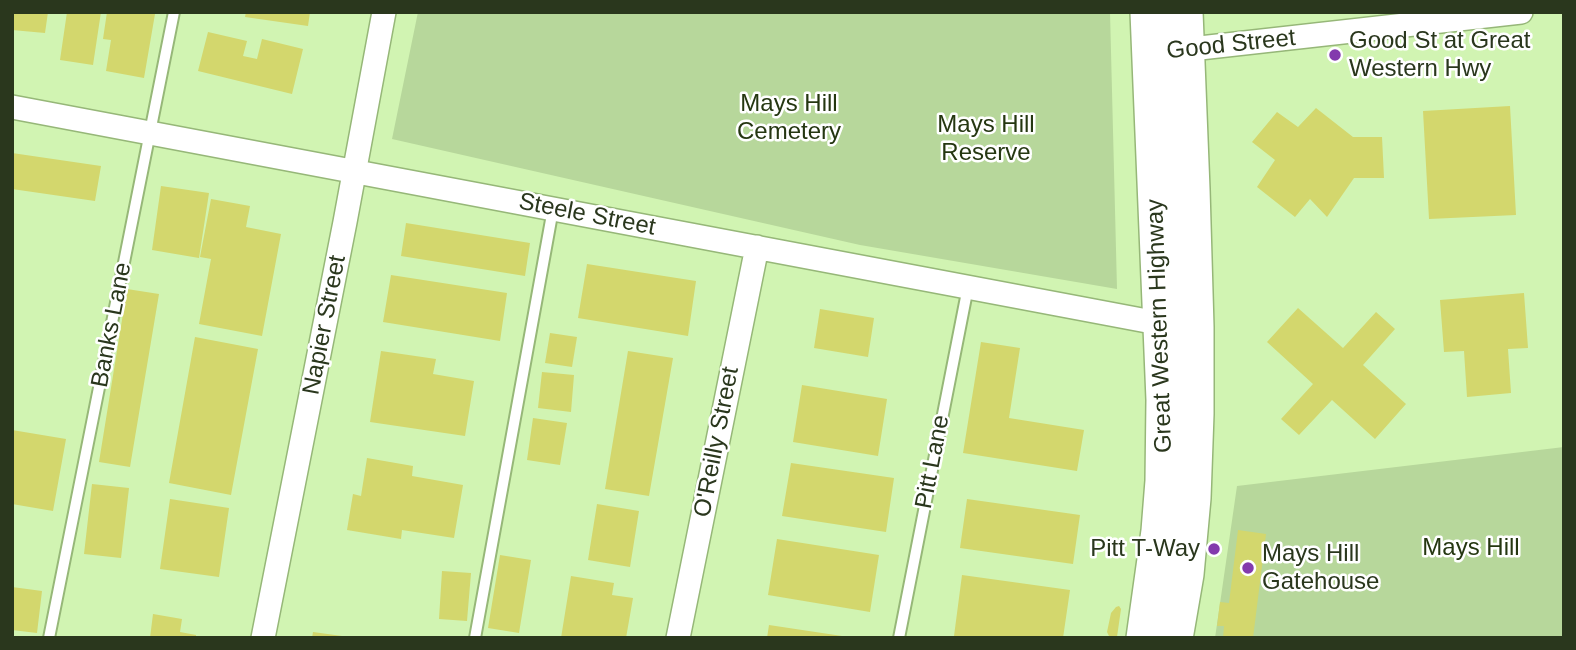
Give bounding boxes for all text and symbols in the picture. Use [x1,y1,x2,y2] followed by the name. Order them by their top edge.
[1165,24,1297,66] street label: Good Street
[1349,27,1530,83] place label: Good St at Great Western Hwy
[1327,47,1343,63] marker: Good St at Great Western Hwy
[737,90,841,146] park label: Mays Hill Cemetery
[937,111,1035,167] park label: Mays Hill Reserve
[516,188,658,242] street label: Steele Street
[1141,198,1179,454] street label: Great Western Highway
[297,253,353,397] street label: Napier Street
[86,260,138,390] street label: Banks Lane
[688,364,746,520] street label: O'Reilly Street
[910,413,956,511] street label: Pitt Lane
[1422,534,1520,562] park label: Mays Hill
[1090,535,1200,563] place label: Pitt T-Way
[1262,540,1379,596] place label: Mays Hill Gatehouse
[1206,541,1222,557] marker: Pitt T-Way
[1240,560,1256,576] marker: Mays Hill Gatehouse

